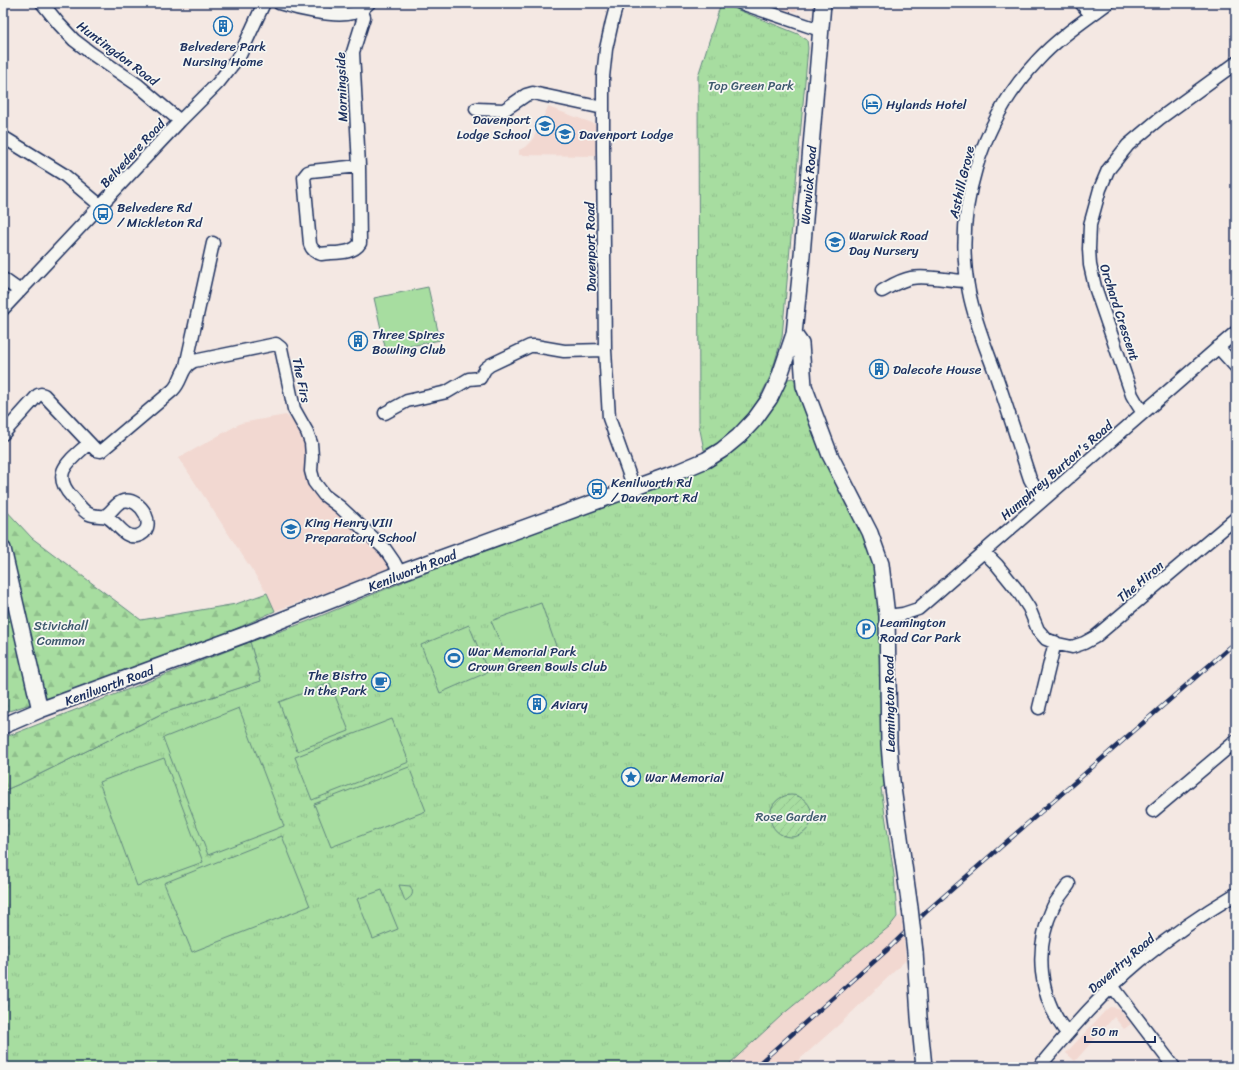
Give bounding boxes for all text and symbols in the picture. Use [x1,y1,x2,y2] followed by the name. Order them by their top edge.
[72,15,165,93] street label: Huntingdon Road
[212,15,234,37] building icon: Belvedere Park Nursing Home
[180,35,266,73] place label: Belvedere Park Nursing Home
[329,51,354,122] street label: Morningside
[708,74,794,97] park label: Top Green Park
[861,93,883,115] hotel icon: Hylands Hotel
[886,93,967,116] place label: Hylands Hotel
[457,108,531,146] place label: Davenport Lodge School
[94,113,171,193] street label: Belvedere Road
[534,115,556,137] school or university icon: Davenport Lodge School
[554,123,576,145] school or university icon: Davenport Lodge
[579,123,674,146] place label: Davenport Lodge
[794,144,823,225] street label: Warwick Road
[942,144,981,222] street label: Asthill Grove
[117,196,203,234] place label: Belvedere Rd / Mickleton Rd
[578,201,603,292] street label: Davenport Road
[92,203,114,225] bus stop icon: Belvedere Rd / Mickleton Rd
[849,224,929,262] place label: Warwick Road Day Nursery
[824,231,846,253] school or university icon: Warwick Road Day Nursery
[1093,261,1146,364] street label: Orchard Crescent
[372,323,446,361] place label: Three Spires Bowling Club
[347,330,369,352] building icon: Three Spires Bowling Club
[286,355,318,405] street label: The Firs
[868,358,890,380] building icon: Dalecote House
[893,358,982,381] place label: Dalecote House
[995,414,1119,526] street label: Humphrey Burton's Road
[611,471,698,509] place label: Kenilworth Rd / Davenport Rd
[586,478,608,500] bus stop icon: Kenilworth Rd / Davenport Rd
[305,511,416,549] place label: King Henry VIII Preparatory School
[280,518,302,540] school or university icon: King Henry VIII Preparatory School
[364,543,461,598] street label: Kenilworth Road
[1112,555,1169,608] street label: The Hiron
[880,611,961,649] place label: Leamington Road Car Park
[34,614,88,652] park label: Stivichall Common
[855,618,877,640] parking icon: Leamington Road Car Park
[468,640,607,678] place label: War Memorial Park Crown Green Bowls Club
[443,647,465,669] sports icon: War Memorial Park Crown Green Bowls Club
[877,654,902,753] street label: Leamington Road
[61,658,158,712] street label: Kenilworth Road
[304,664,368,702] place label: The Bistro in the Park
[370,671,392,693] cafe icon: The Bistro in the Park
[526,693,548,715] building icon: Aviary
[550,693,588,716] place label: Aviary
[620,766,642,788] place icon: War Memorial
[645,766,724,789] place label: War Memorial
[755,805,827,828] park label: Rose Garden
[1083,927,1161,999] street label: Daventry Road
[1085,1018,1155,1044] scale bar
[1091,1021,1118,1043] text: 50 m

